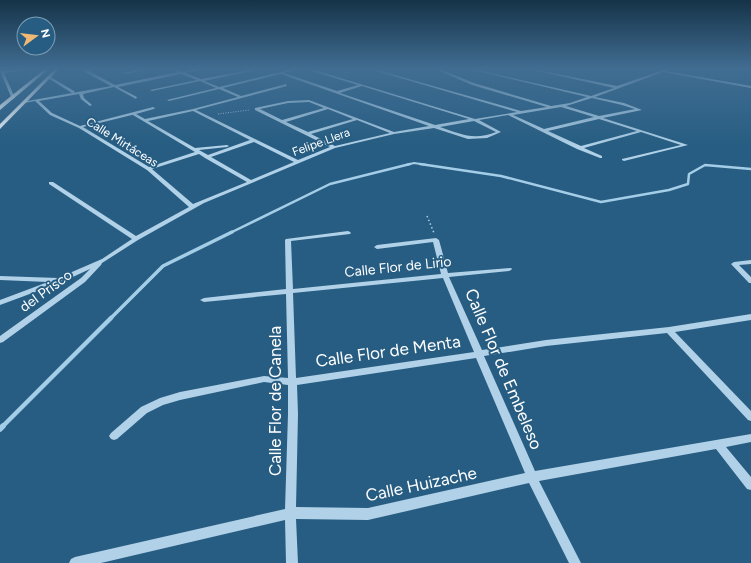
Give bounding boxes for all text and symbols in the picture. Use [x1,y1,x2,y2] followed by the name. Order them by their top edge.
[16,16,56,56] north arrow
[38,28,53,39] text: N
[84,114,161,170] street label: Calle Mirtáceas
[290,125,352,159] street label: Felipe Llera
[344,253,452,281] street label: Calle Flor de Lirio
[16,266,76,316] street label: del Prisco
[461,286,547,453] street label: Calle Flor de Embeleso
[265,326,285,476] street label: Calle Flor de Canela
[314,331,462,371] street label: Calle Flor de Menta
[364,462,478,506] street label: Calle Huizache

